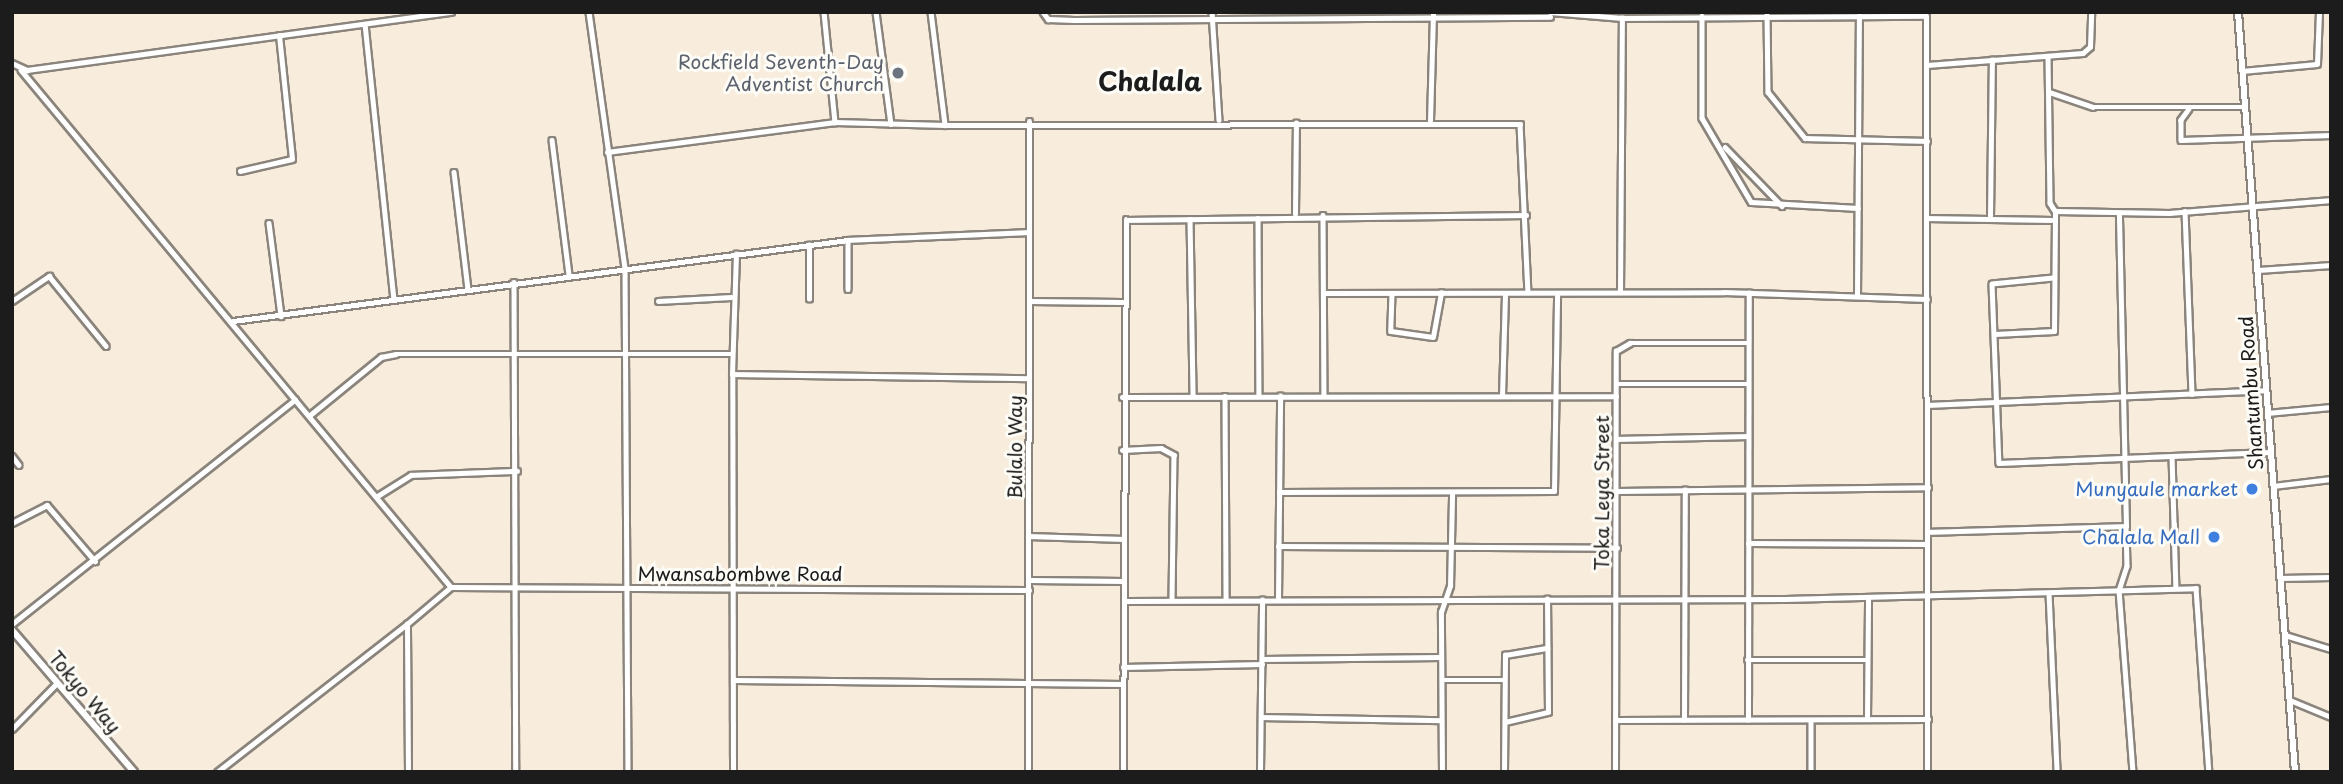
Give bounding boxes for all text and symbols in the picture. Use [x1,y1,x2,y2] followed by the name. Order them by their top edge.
[677,51,884,95] place label: Rockfield Seventh-Day Adventist Church
[890,65,906,81] marker: Rockfield Seventh-Day Adventist Church
[1098,65,1202,97] district label: Chalala
[2234,315,2268,471] street label: Shantumbu Road
[1004,395,1026,499] street label: Bulalo Way
[1591,415,1613,571] street label: Toka Leya Street
[2076,478,2238,500] place label: Munyaule market
[2244,481,2260,497] marker: Munyaule market
[2082,526,2200,548] place label: Chalala Mall
[2206,529,2222,545] marker: Chalala Mall
[638,563,842,585] street label: Mwansabombwe Road
[44,646,126,738] street label: Tokyo Way

